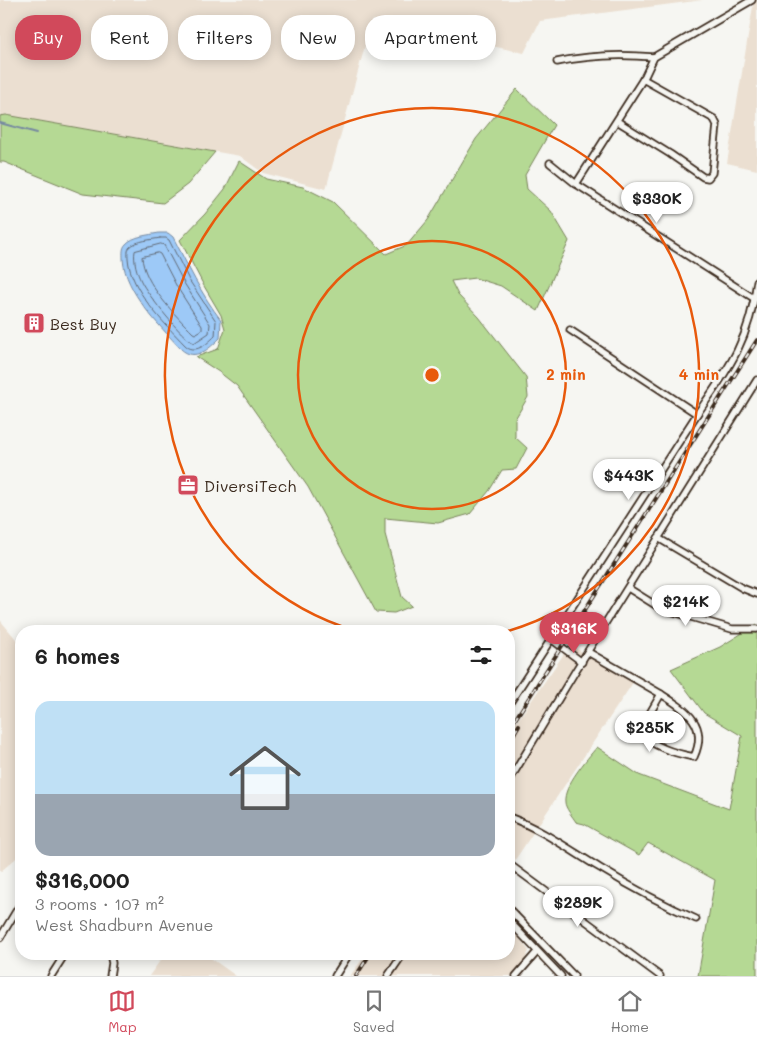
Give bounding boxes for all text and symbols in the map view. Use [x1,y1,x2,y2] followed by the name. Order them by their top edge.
[15,15,81,60] chip: Buy
[91,15,168,60] chip: Rent
[178,15,271,60] chip: Filters
[281,15,355,60] chip: New
[365,15,496,60] chip: Apartment
[622,182,692,224] pin: $330K
[632,187,682,208] text: $330K
[22,311,46,335] building icon: Best Buy
[50,313,117,334] place label: Best Buy
[546,364,586,384] text: 2 min
[679,364,719,384] text: 4 min
[423,366,441,384] centre of rings
[594,458,664,501] pin: $443K
[604,464,654,485] text: $443K
[176,473,200,497] office icon: DiversiTech
[204,475,296,496] place label: DiversiTech
[651,584,721,627] pin: $214K
[663,590,709,611] text: $214K
[539,612,609,654] pin: $316K
[551,617,597,638] text: $316K
[467,641,495,669] icon: filters
[35,642,120,669] text: 6 homes
[615,710,685,753] pin: $285K
[626,716,674,737] text: $285K
[220,733,310,823] icon: home
[35,866,130,893] text: $316,000
[543,886,613,928] pin: $289K
[554,891,602,912] text: $289K
[35,893,164,914] text: 3 rooms · 107 m²
[35,914,213,935] text: West Shadburn Avenue
[108,987,137,1036] tab: Map
[353,987,394,1036] tab: Saved
[611,987,649,1036] tab: Home

